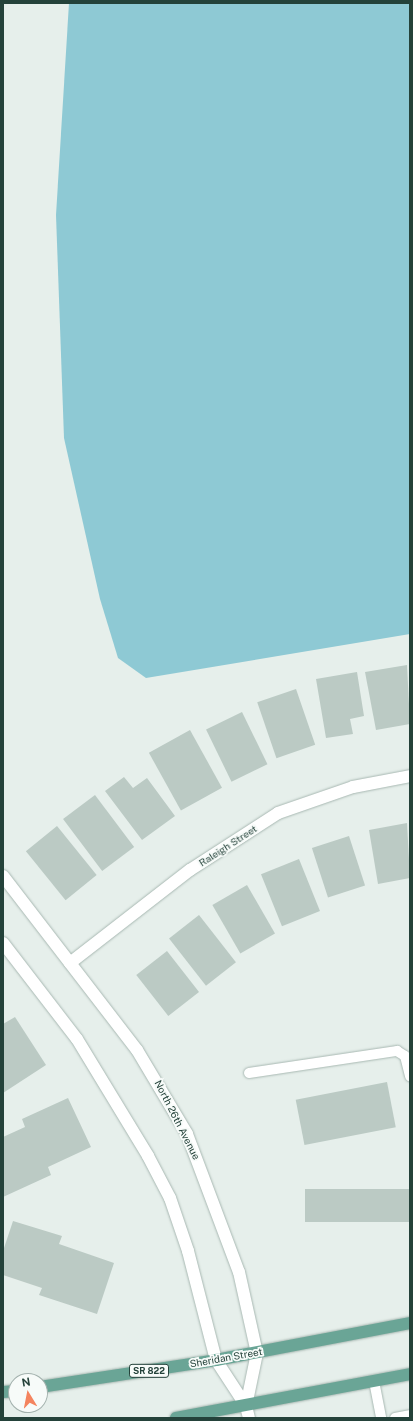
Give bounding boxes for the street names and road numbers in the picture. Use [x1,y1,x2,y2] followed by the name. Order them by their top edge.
[197,823,259,869] street label: Raleigh Street
[152,1078,202,1162] street label: North 26th Avenue
[189,1346,263,1370] street label: Sheridan Street
[129,1364,169,1378] road number: SR 822

